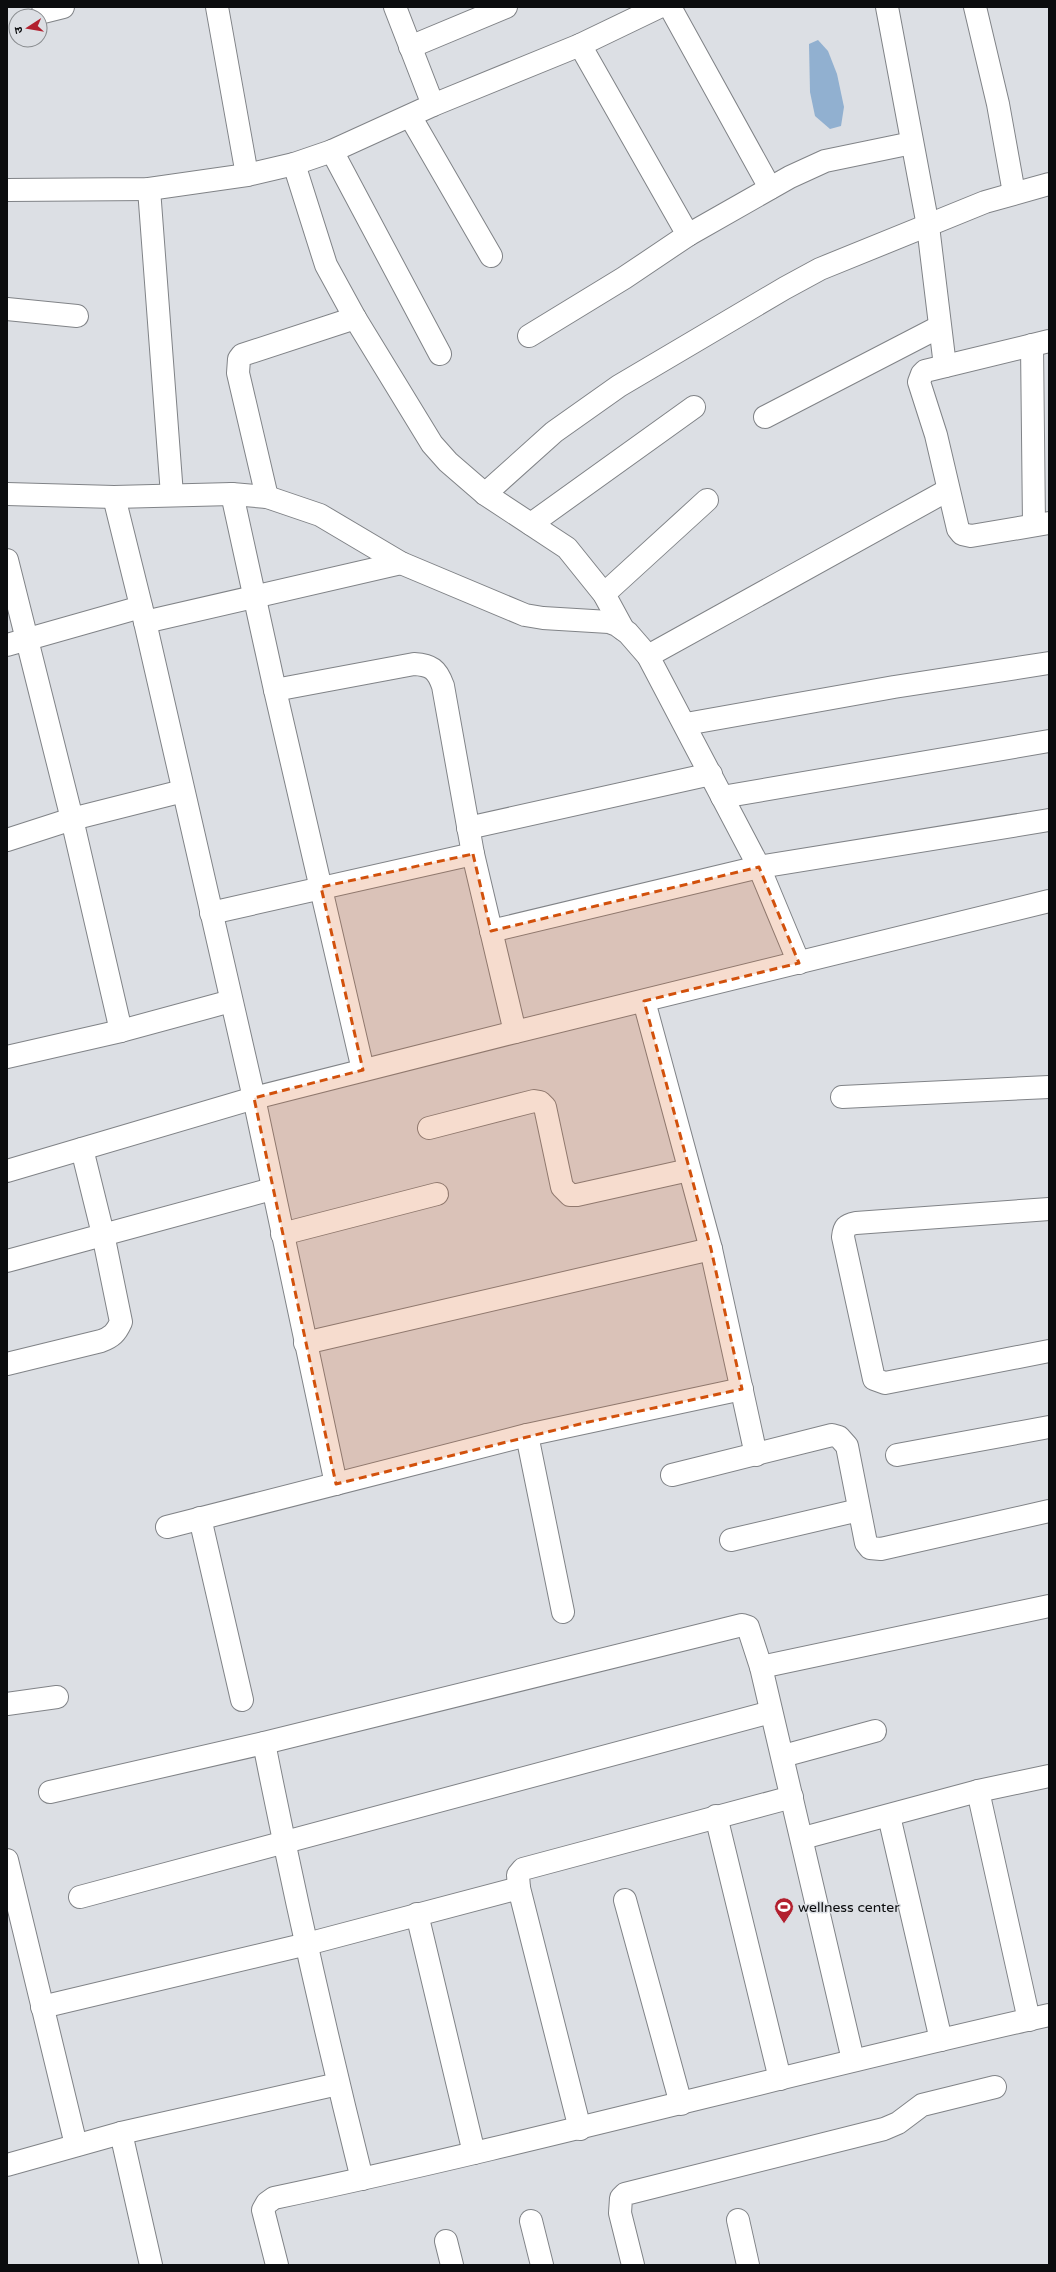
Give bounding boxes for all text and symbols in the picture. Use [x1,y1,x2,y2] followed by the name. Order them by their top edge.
[8,8,48,48] north arrow
[12,25,26,34] text: उ
[773,1896,795,1924] sports icon: wellness center
[798,1899,900,1916] place label: wellness center

